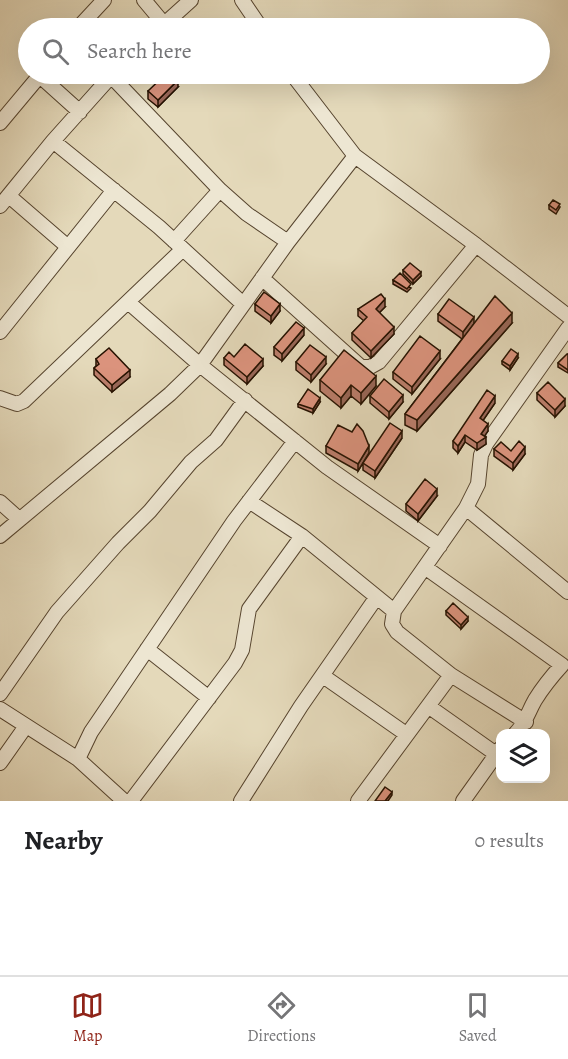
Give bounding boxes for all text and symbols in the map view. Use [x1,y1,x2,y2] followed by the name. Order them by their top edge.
[18,18,550,84] search box
[39,35,72,68] icon: search
[87,36,192,66] text: Search here
[496,729,550,783] map controls
[496,729,550,783] button: layers
[24,823,103,858] text: Nearby
[475,827,544,854] text: 0 results
[71,989,104,1047] tab: Map
[247,989,316,1047] tab: Directions
[459,989,497,1047] tab: Saved

